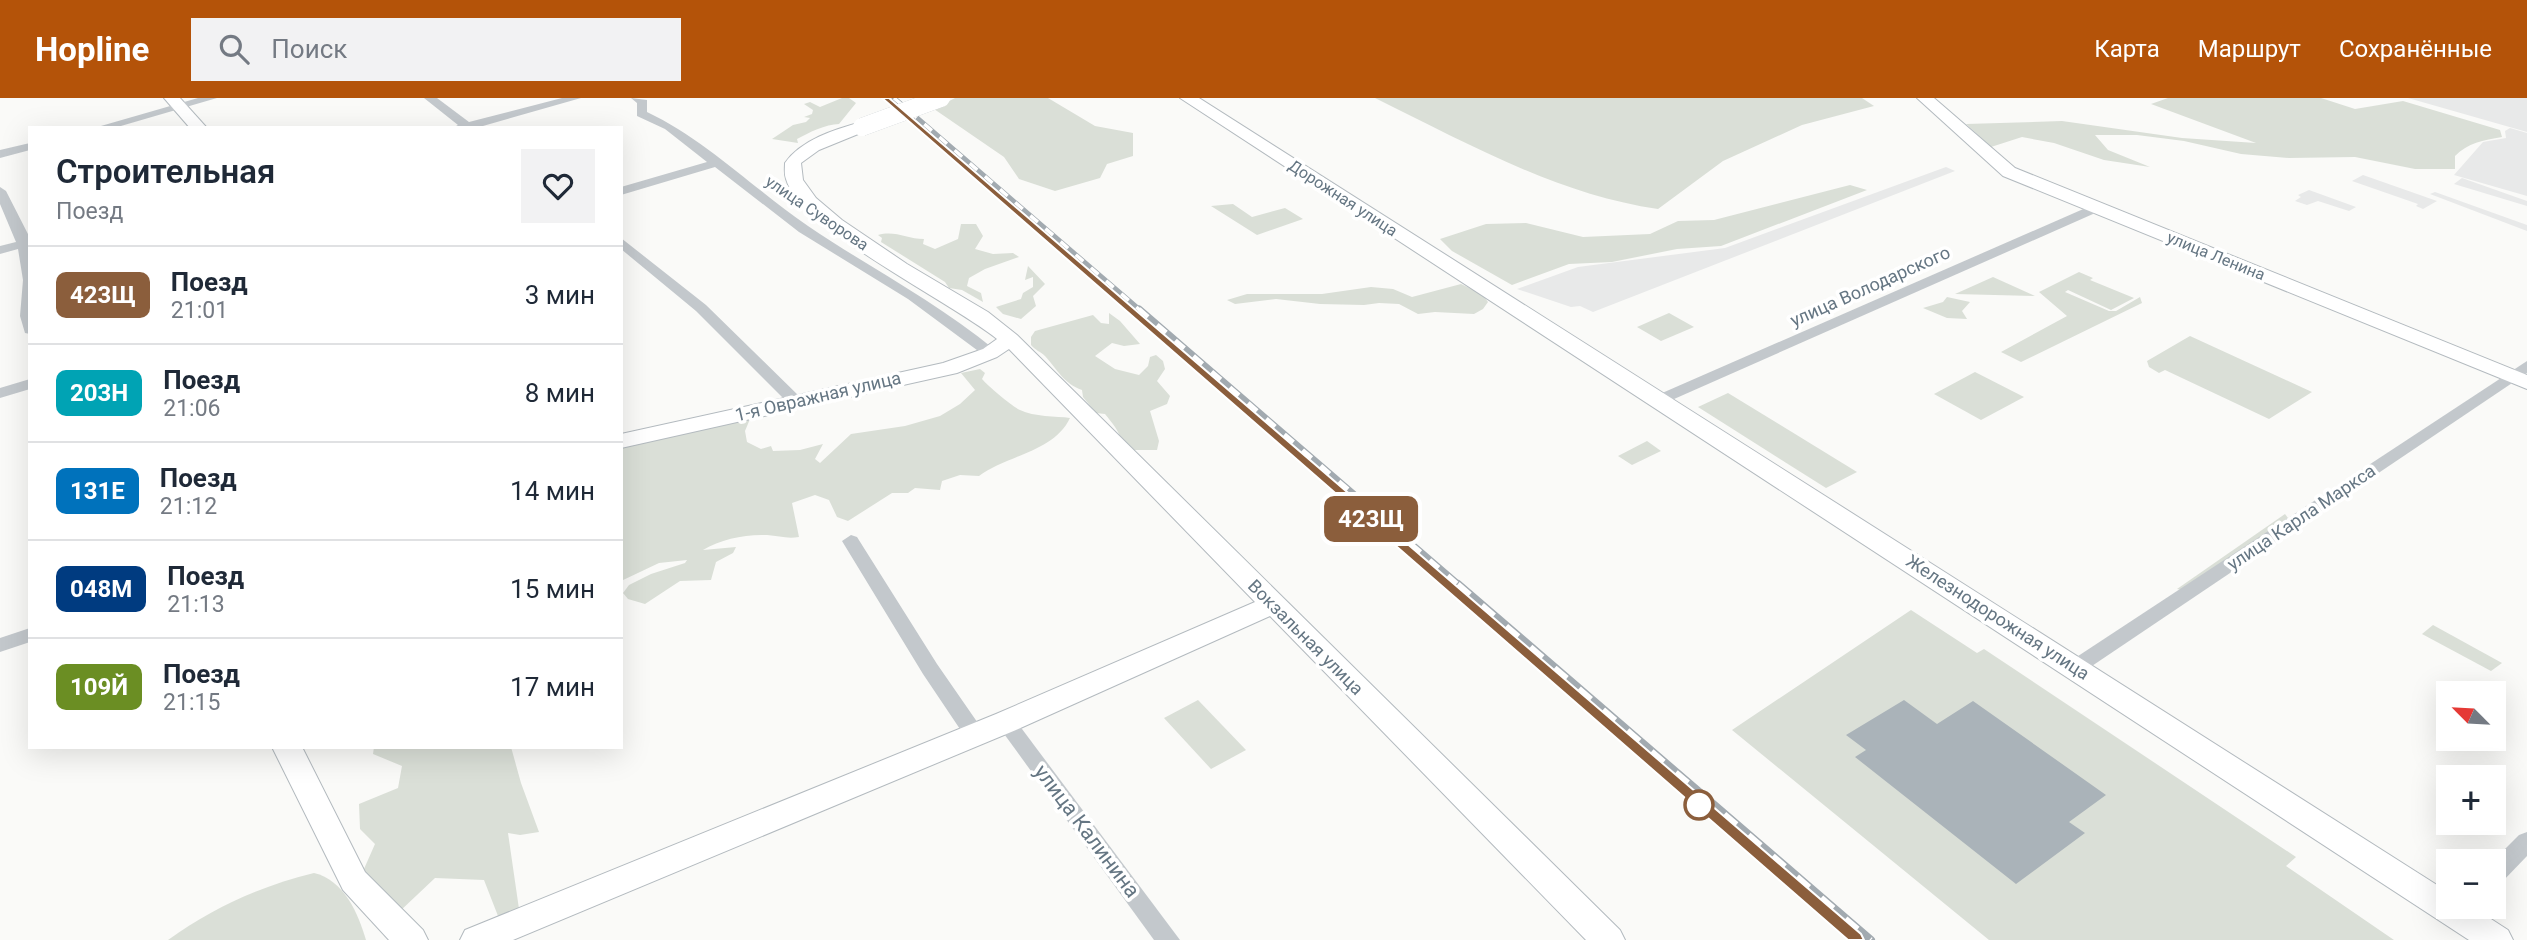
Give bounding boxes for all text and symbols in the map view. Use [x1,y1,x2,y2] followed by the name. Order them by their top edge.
[191,18,681,81] search box
[35,30,149,69] text: Hopline
[215,30,253,68] icon: search
[271,34,347,64] text: Поиск
[2094,35,2160,63] text: Карта
[2198,35,2301,63] text: Маршрут
[2339,35,2492,63] text: Сохранённые
[521,149,595,223] button: heart
[56,152,275,191] text: Строительная
[1285,156,1401,240] street label: Дорожная улица
[762,172,872,254] street label: улица Суворова
[56,198,123,225] text: Поезд
[2164,228,2268,284] street label: улица Ленина
[1787,241,1953,331] street label: улица Володарского
[171,267,248,297] text: Поезд
[525,280,595,310] text: 3 мин
[70,281,136,309] text: 423Щ
[171,297,228,324] text: 21:01
[163,365,240,395] text: Поезд
[733,367,903,425] street label: 1-я Овражная улица
[525,378,595,408] text: 8 мин
[70,379,128,407] text: 203Н
[163,395,221,422] text: 21:06
[2223,460,2379,574] street label: улица Карла Маркса
[160,463,237,493] text: Поезд
[510,476,595,506] text: 14 мин
[70,477,125,505] text: 131Е
[160,493,217,520] text: 21:12
[1322,496,1420,542] line badge: 423Щ
[1338,505,1404,533] text: 423Щ
[1903,550,2093,684] street label: Железнодорожная улица
[167,561,244,591] text: Поезд
[510,574,595,604] text: 15 мин
[70,575,132,603] text: 048М
[1244,575,1368,699] street label: Вокзальная улица
[167,591,225,618] text: 21:13
[163,659,240,689] text: Поезд
[510,672,595,702] text: 17 мин
[70,673,128,701] text: 109Й
[2436,681,2506,751] north arrow
[2436,681,2506,919] map controls
[163,689,220,716] text: 21:15
[1029,760,1145,902] street label: улица Калинина
[2436,765,2506,835] button: +
[1684,790,1714,820] unlabelled marker
[2436,849,2506,919] button: −

